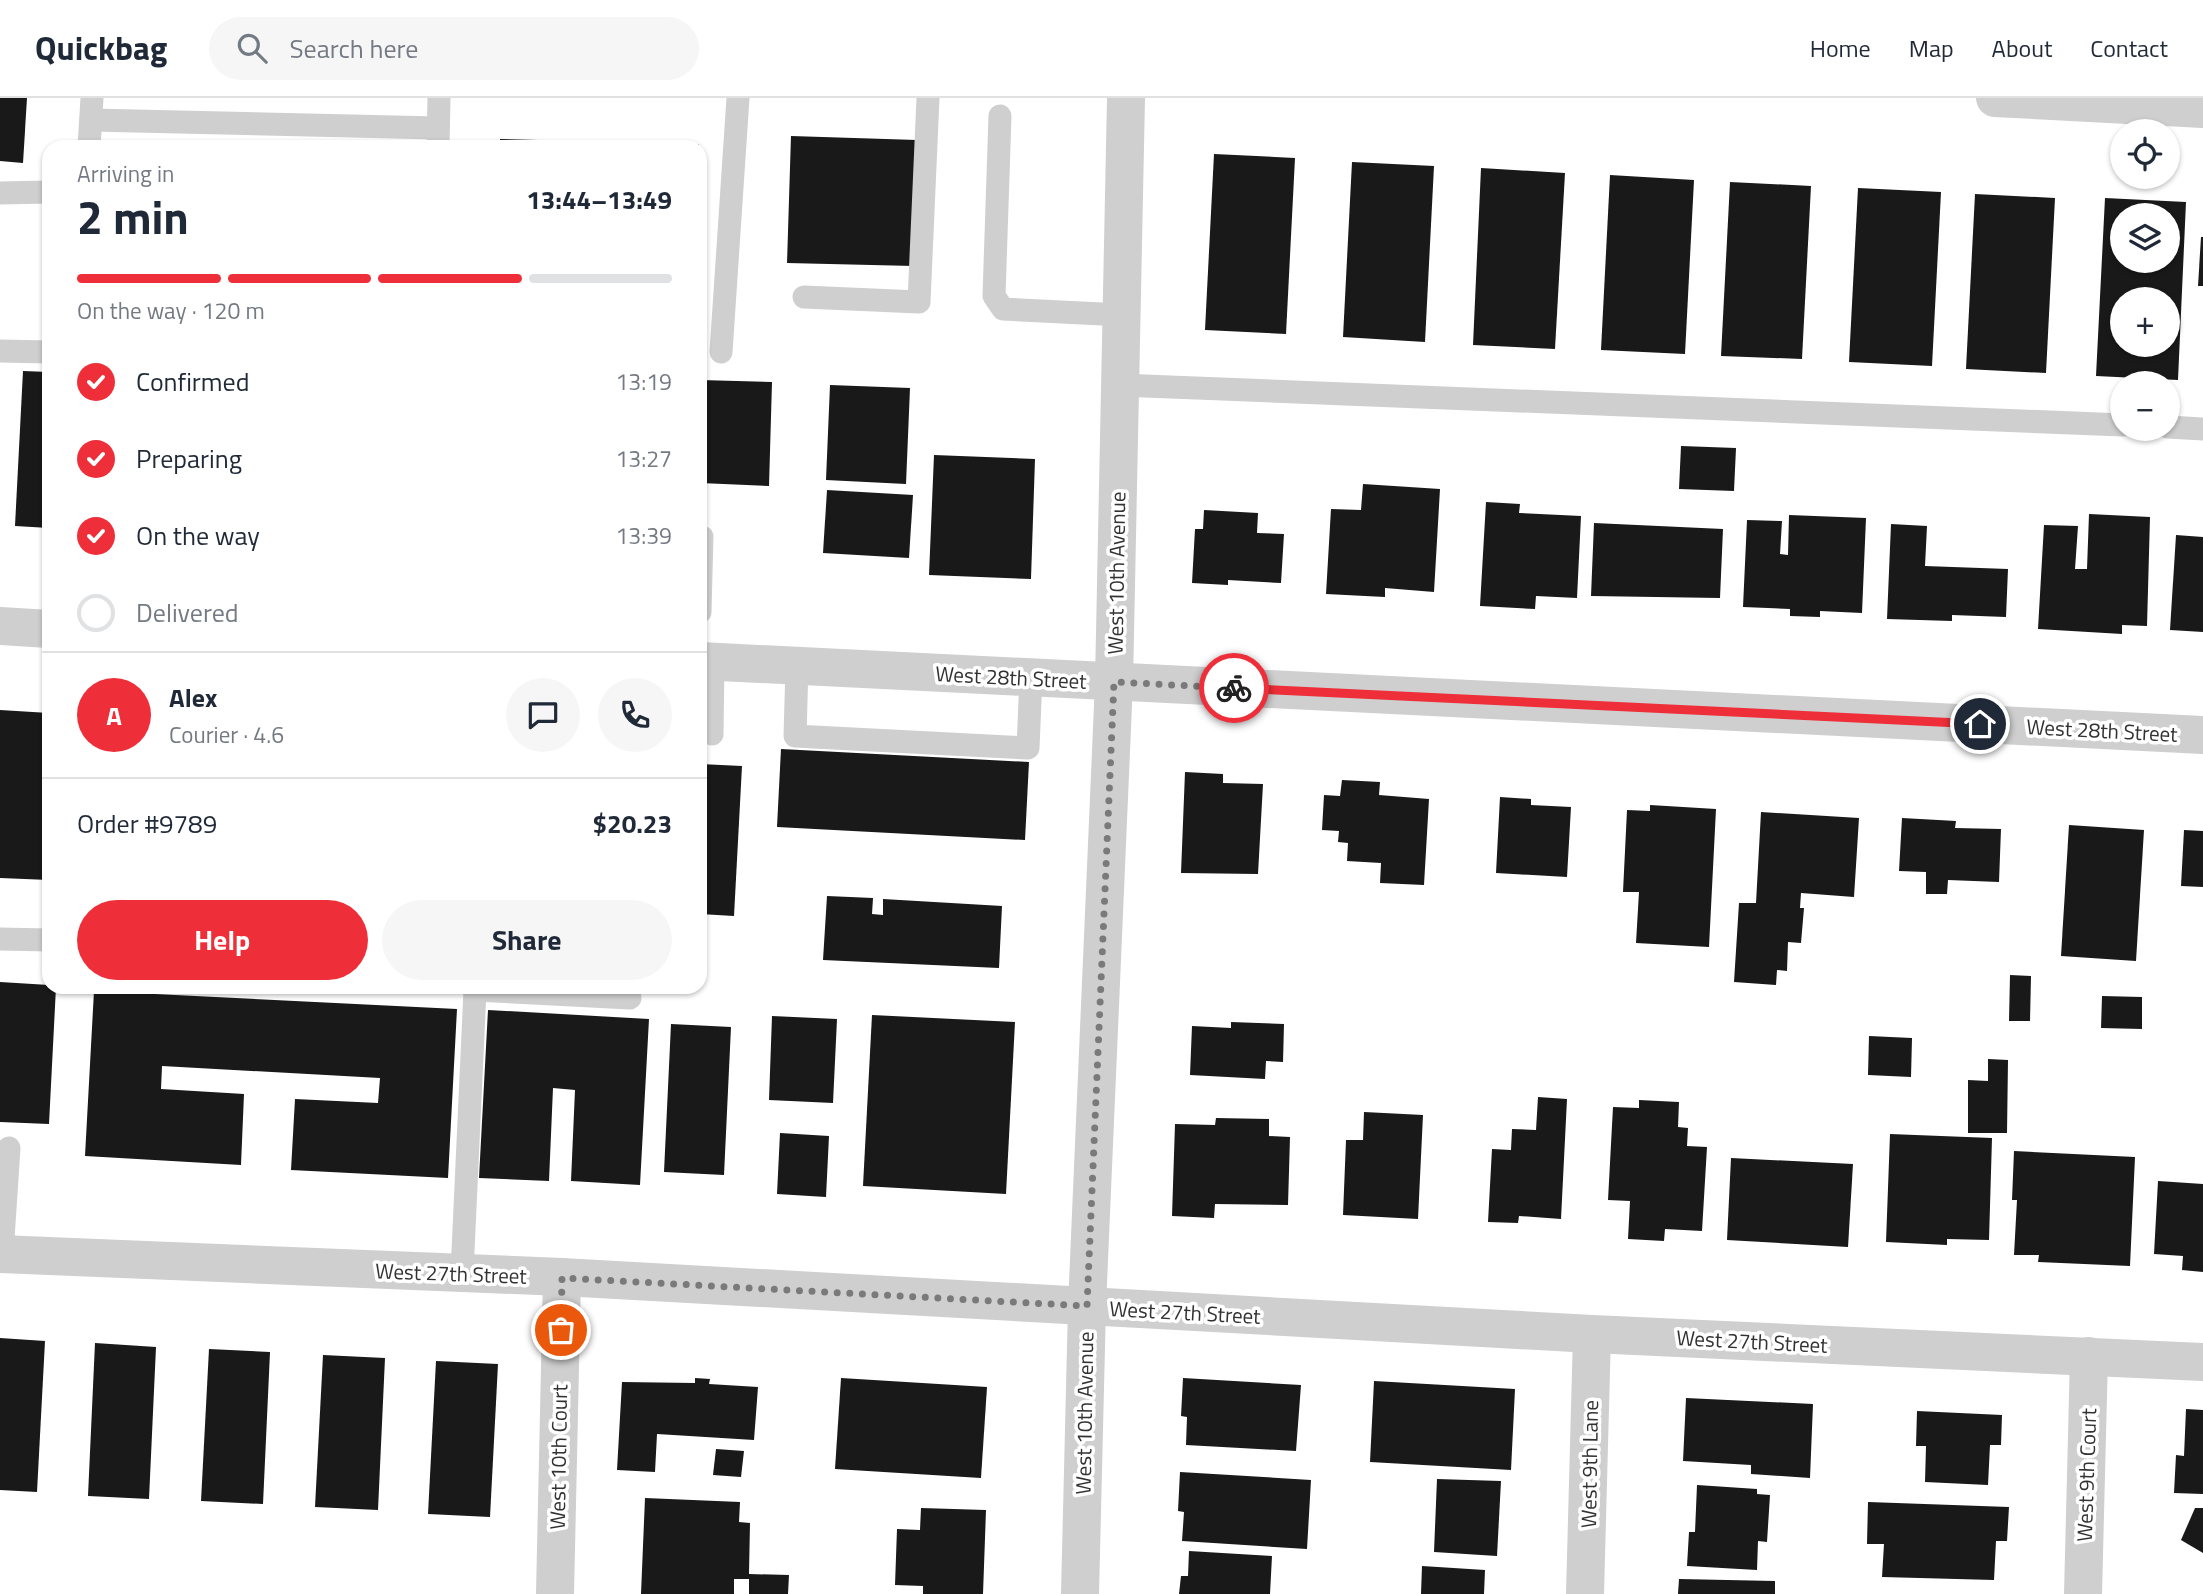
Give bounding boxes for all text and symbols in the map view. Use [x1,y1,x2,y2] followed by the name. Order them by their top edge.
[209,17,699,80] search box
[35,23,167,73] text: Quickbag
[233,29,271,67] icon: search
[289,29,418,68] text: Search here
[1810,30,1871,66] text: Home
[1909,30,1954,66] text: Map
[1992,30,2052,66] text: About
[2090,30,2168,66] text: Contact
[2110,119,2180,441] map controls
[2110,119,2180,189] button: locate
[77,156,174,191] text: Arriving in
[526,180,672,219] text: 13:44–13:49
[77,182,189,252] text: 2 min
[2110,203,2180,273] button: layers
[2110,287,2180,357] button: +
[77,293,265,328] text: On the way · 120 m
[136,362,250,401] text: Confirmed
[77,363,115,401] icon: check
[615,364,672,399] text: 13:19
[2110,371,2180,441] button: −
[136,439,242,478] text: Preparing
[77,440,115,478] icon: check
[615,441,672,476] text: 13:27
[1099,491,1133,655] street label: West 10th Avenue
[136,516,260,555] text: On the way
[77,517,115,555] icon: check
[615,518,672,553] text: 13:39
[136,593,239,632] text: Delivered
[1199,653,1269,723] courier
[935,657,1088,697] street label: West 28th Street
[1215,669,1253,707] icon: bike
[169,678,217,717] text: Alex
[506,678,580,752] button: chat
[598,678,672,752] button: phone
[1950,694,2010,754] pin
[106,696,122,735] text: A
[1961,705,1999,743] icon: home
[2026,710,2179,750] street label: West 28th Street
[169,717,284,752] text: Courier · 4.6
[77,804,217,843] text: Order #9789
[593,804,672,843] text: $20.23
[77,900,368,980] button: Help
[382,900,672,980] button: Share
[375,1254,528,1292] street label: West 27th Street
[1109,1292,1262,1332] street label: West 27th Street
[531,1300,591,1360] pin
[542,1311,580,1349] icon: bag
[1676,1321,1829,1361] street label: West 27th Street
[1067,1331,1101,1495] street label: West 10th Avenue
[541,1383,575,1530] street label: West 10th Court
[1572,1400,1606,1528] street label: West 9th Lane
[2068,1407,2104,1542] street label: West 9th Court

